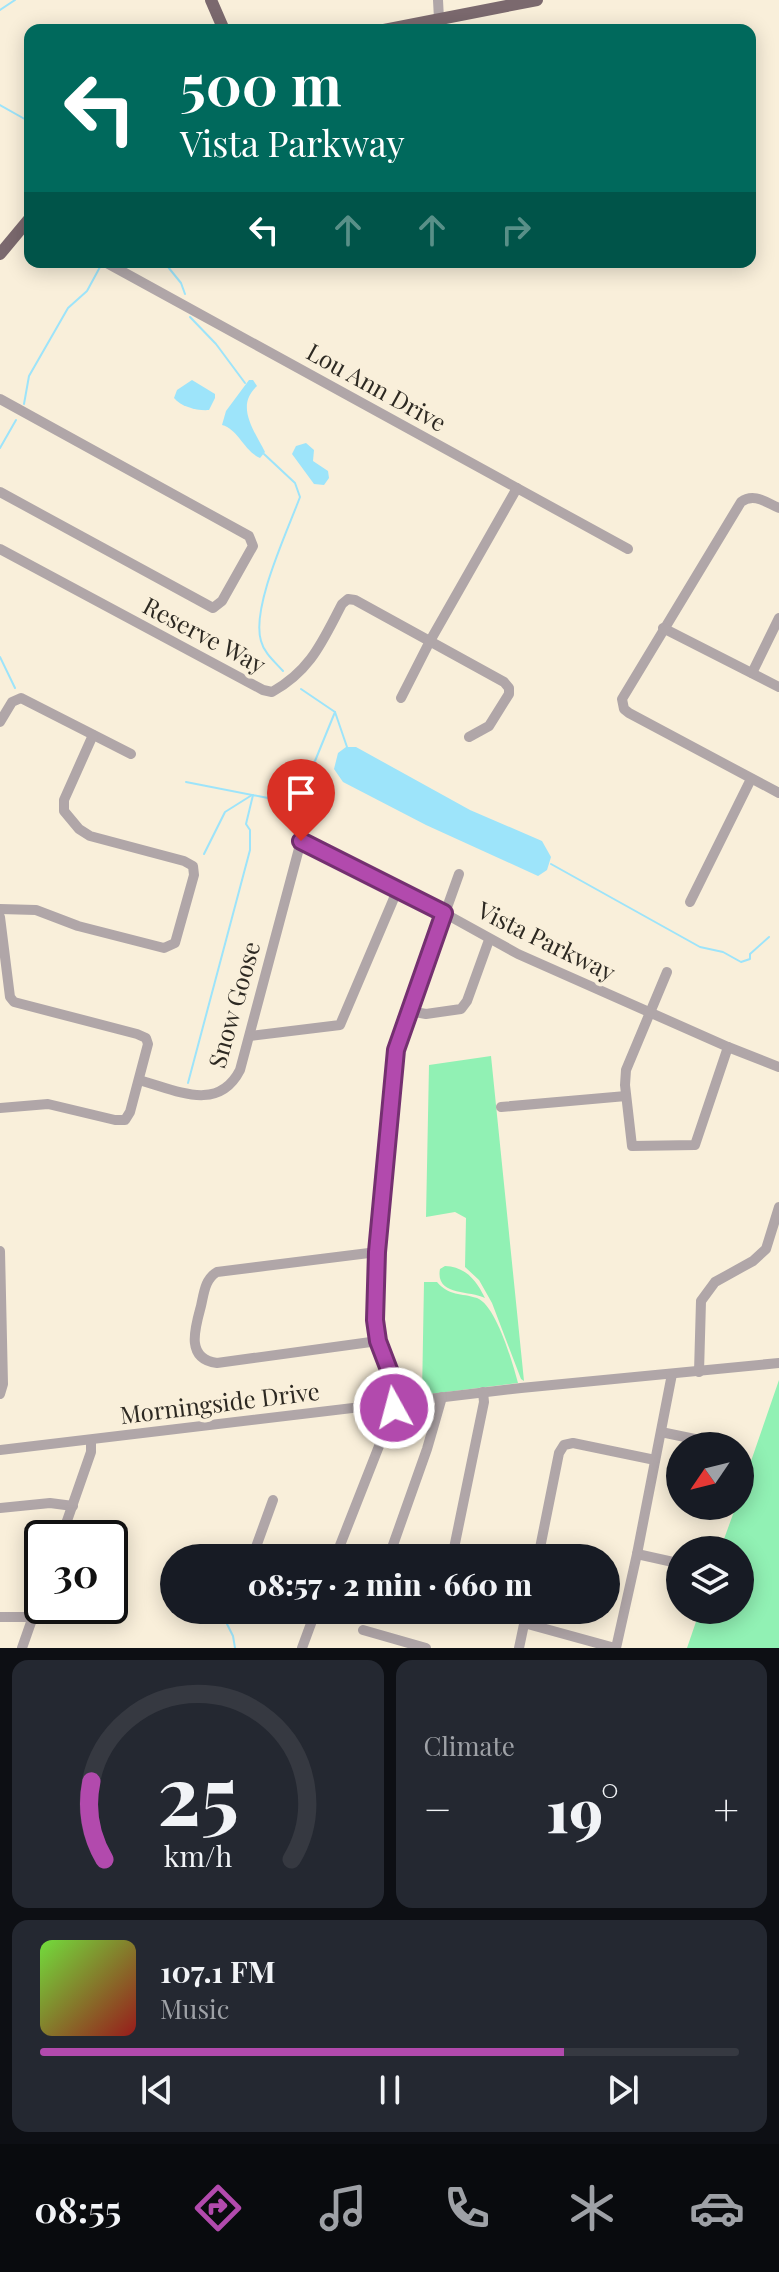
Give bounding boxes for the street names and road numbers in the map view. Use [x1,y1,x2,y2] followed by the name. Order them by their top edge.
[301,335,452,438] street label: Lou Ann Drive
[138,589,272,680] street label: Reserve Way
[472,893,621,987] street label: Vista Parkway
[200,937,266,1071] street label: Snow Goose
[118,1374,321,1430] street label: Morningside Drive

